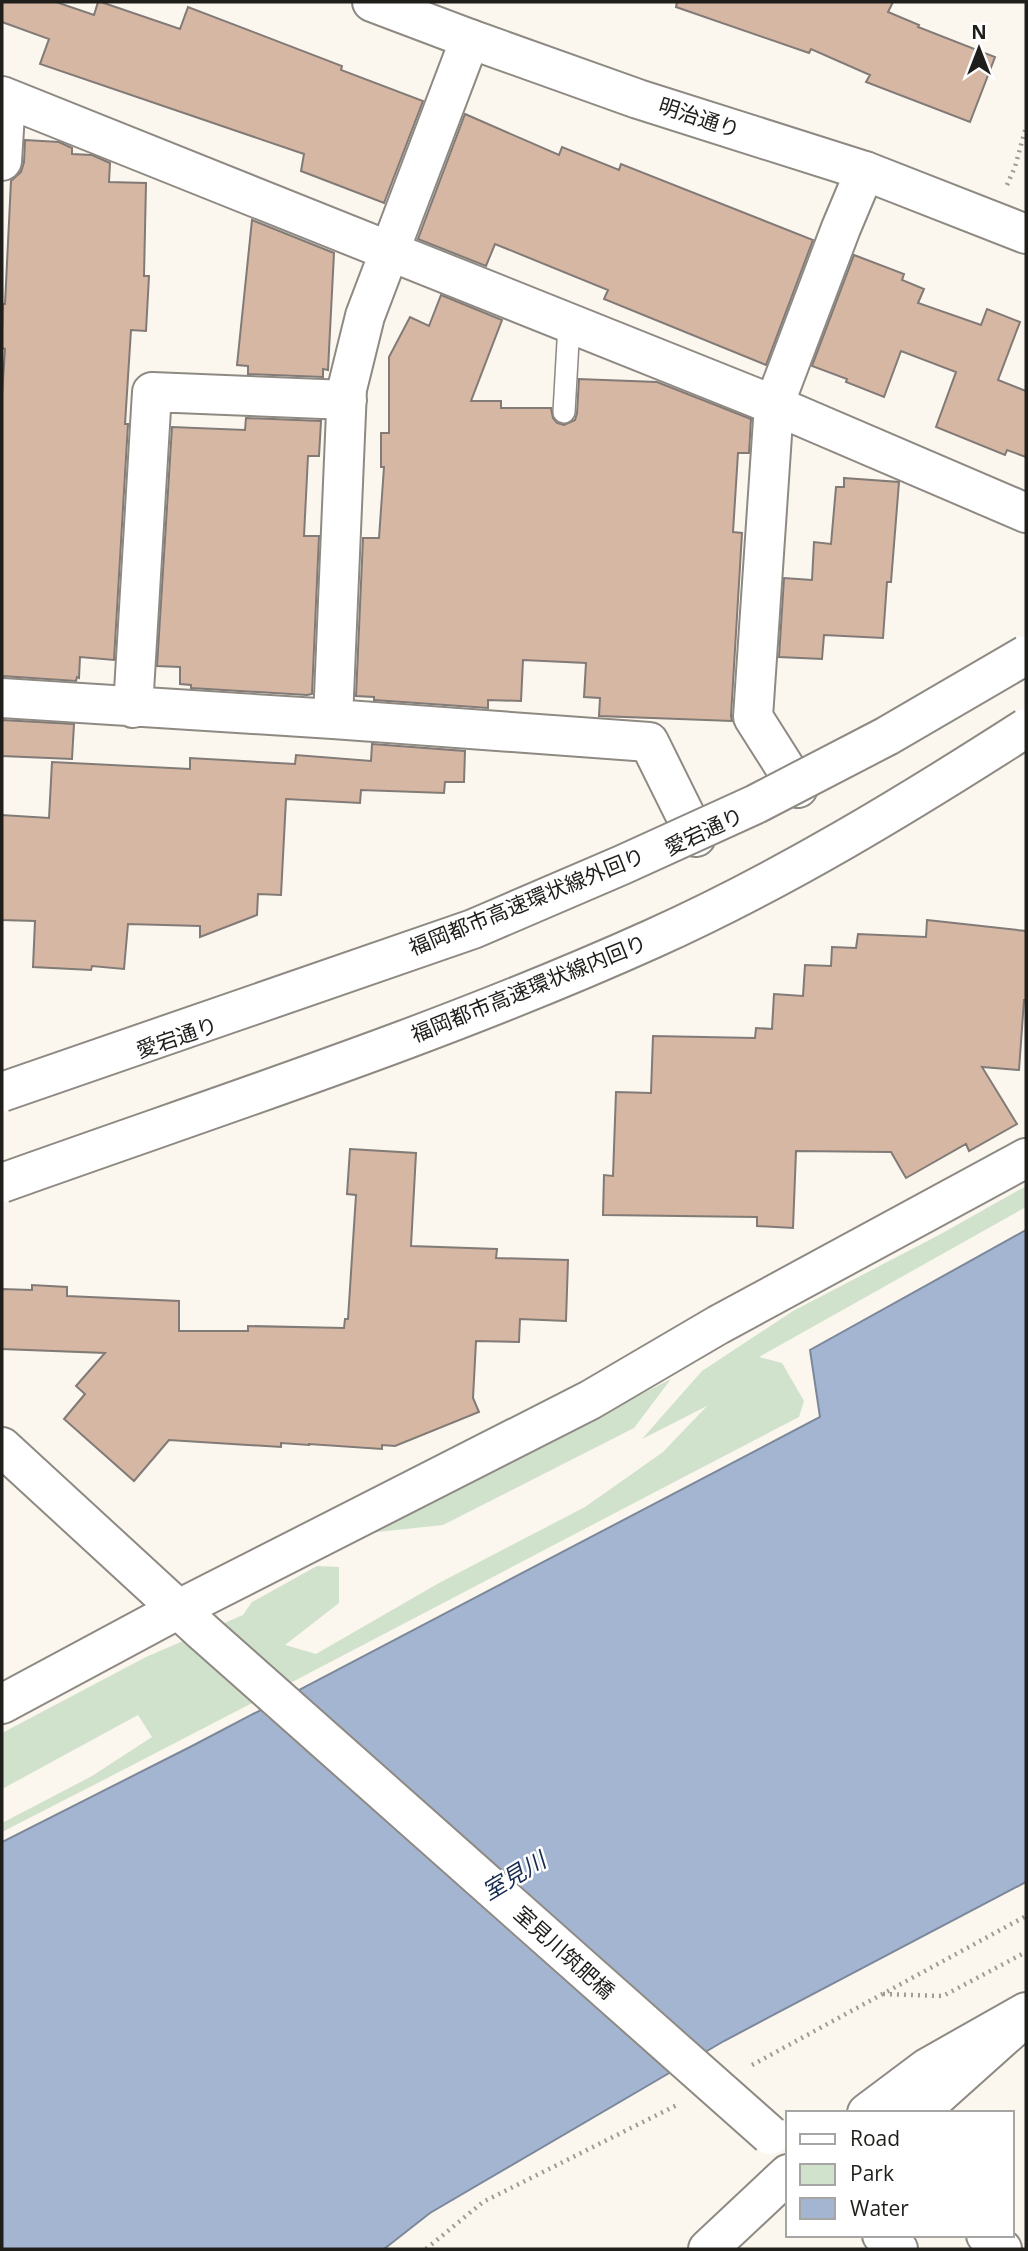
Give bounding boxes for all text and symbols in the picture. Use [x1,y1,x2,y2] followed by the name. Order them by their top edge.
[944,14,1014,84] north arrow
[971,19,987,45] text: N
[655,91,744,143] street label: 明治通り
[660,801,748,862] street label: 愛宕通り
[405,841,649,961] street label: 福岡都市高速環状線外回り
[407,928,651,1048] street label: 福岡都市高速環状線内回り
[132,1010,221,1064] street label: 愛宕通り
[476,1842,554,1907] water label: 室見川
[508,1900,621,2005] street label: 室見川筑肥橋
[786,2111,1014,2237] legend
[850,2124,900,2152] text: Road
[850,2159,894,2187] text: Park
[850,2194,909,2222] text: Water

